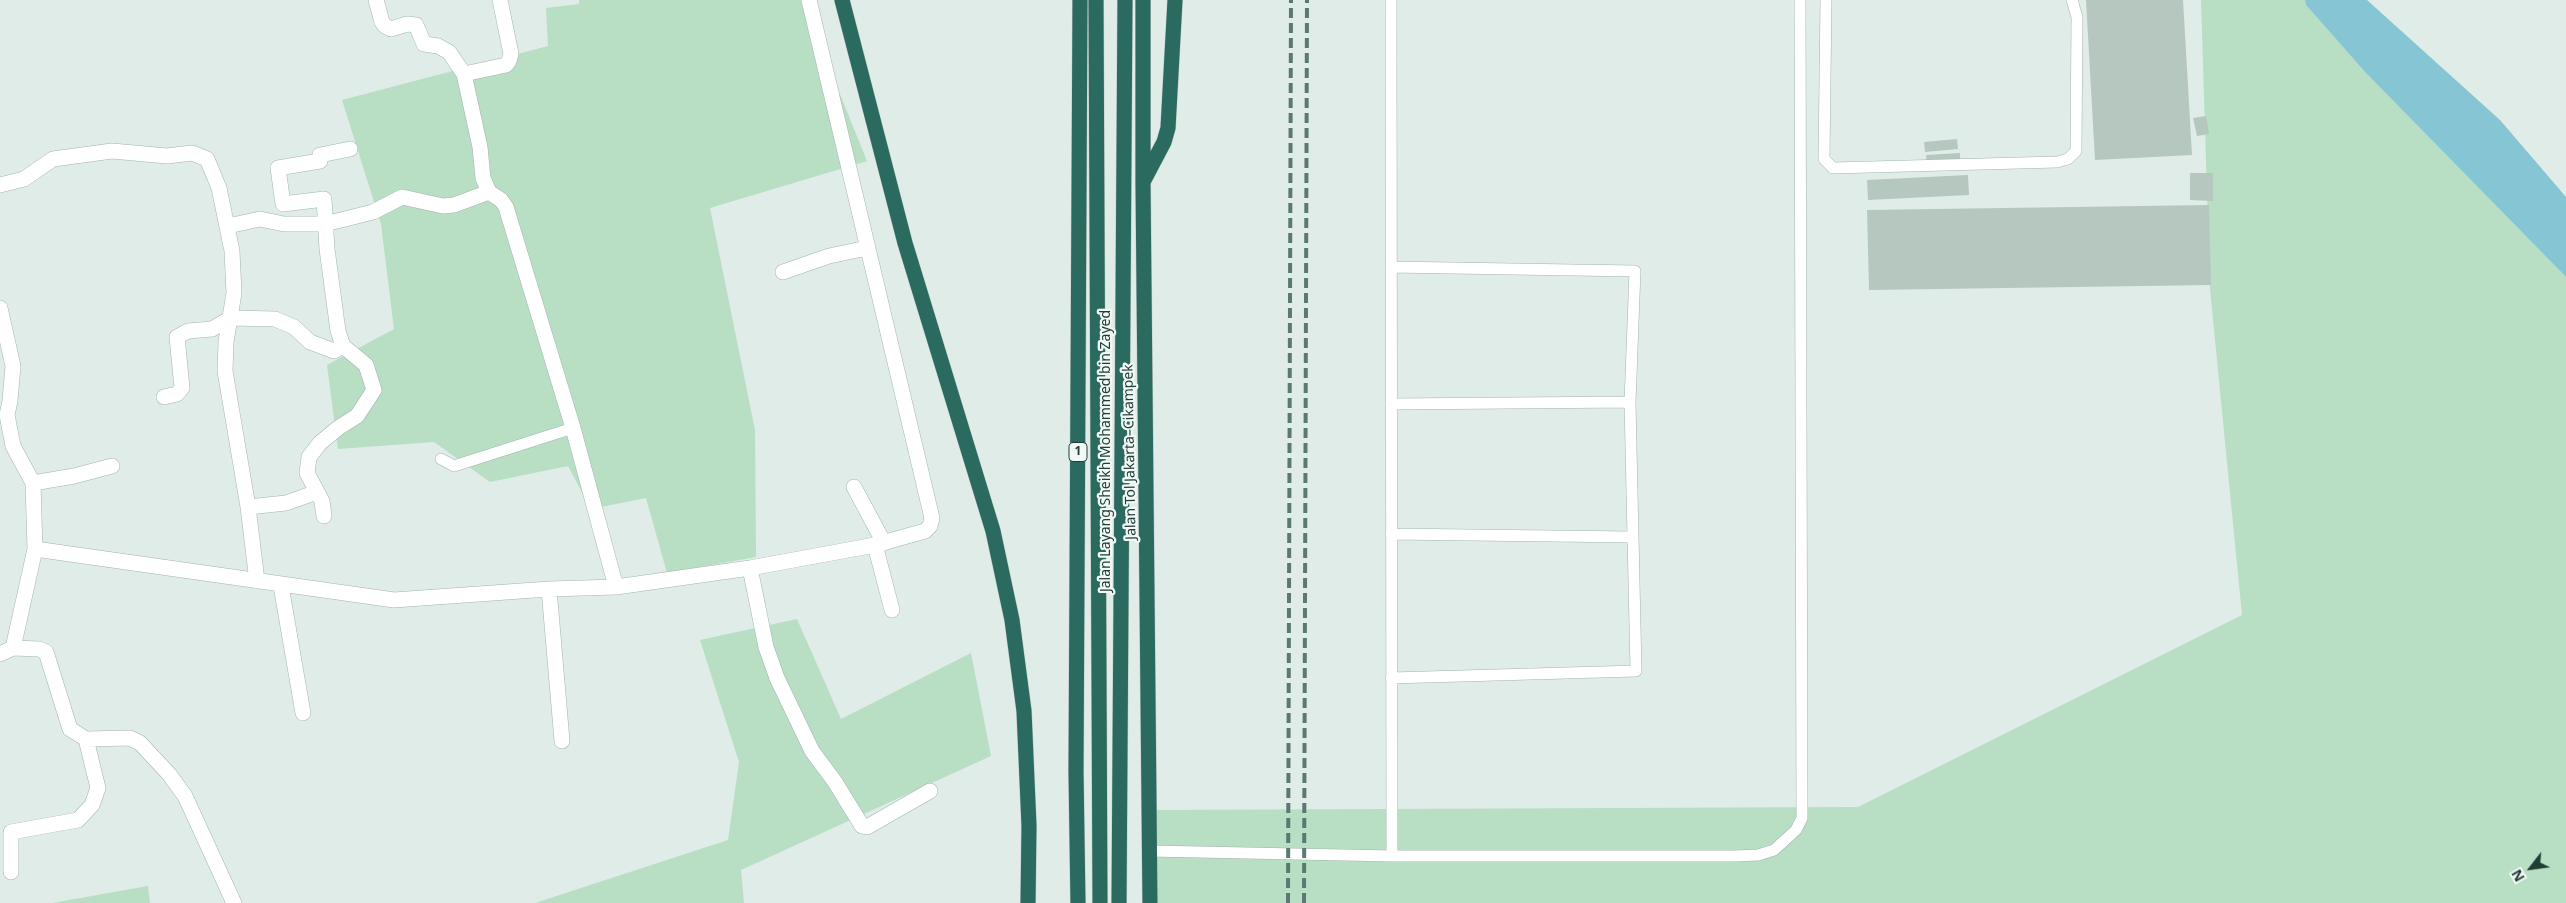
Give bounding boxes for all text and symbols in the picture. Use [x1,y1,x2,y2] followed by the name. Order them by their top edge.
[1098,310,1114,592] street label: Jalan Layang Sheikh Mohammed bin Zayed
[1120,364,1140,540] street label: Jalan Tol Jakarta–Cikampek
[1069,442,1087,462] road number: 1
[2506,843,2556,893] north arrow
[2507,866,2529,885] text: N

